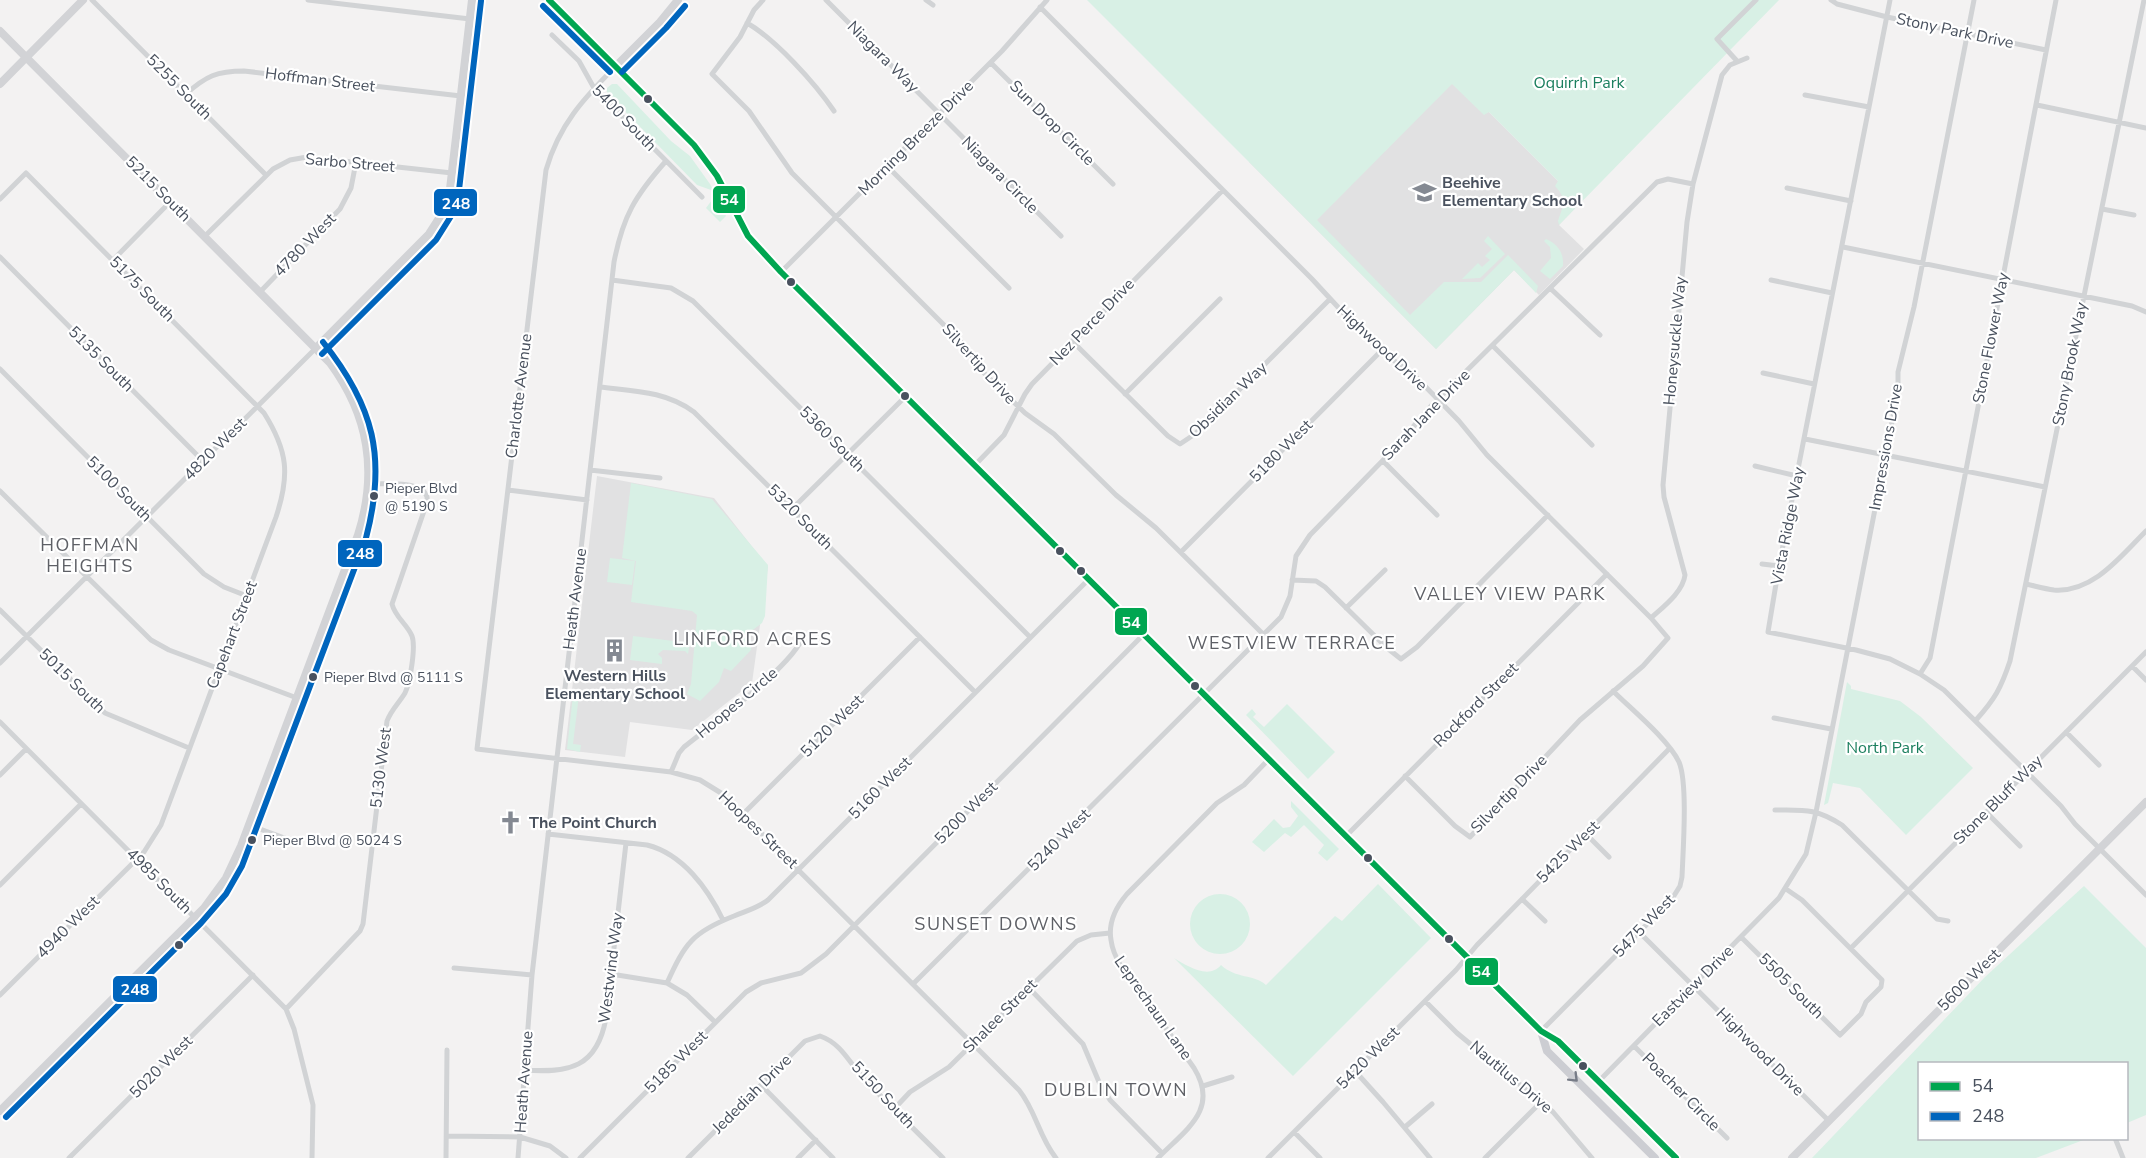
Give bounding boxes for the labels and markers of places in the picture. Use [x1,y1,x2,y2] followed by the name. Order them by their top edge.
[642,93,654,105] unlabelled marker
[1442,172,1582,212] place label: Beehive Elementary School
[1411,179,1437,205] school or university icon: Beehive Elementary School
[785,276,797,288] unlabelled marker
[899,390,911,402] unlabelled marker
[385,479,458,516] place label: Pieper Blvd @ 5190 S
[368,490,380,502] marker: Pieper Blvd @ 5190 S
[1054,545,1066,557] unlabelled marker
[1075,565,1087,577] unlabelled marker
[602,638,628,664] building icon: Western Hills Elementary School
[545,665,685,705] place label: Western Hills Elementary School
[324,668,463,687] place label: Pieper Blvd @ 5111 S
[307,671,319,683] marker: Pieper Blvd @ 5111 S
[1189,680,1201,692] unlabelled marker
[498,810,524,836] church icon: The Point Church
[529,812,657,834] place label: The Point Church
[263,831,402,850] place label: Pieper Blvd @ 5024 S
[246,834,258,846] marker: Pieper Blvd @ 5024 S
[1362,852,1374,864] unlabelled marker
[1443,933,1455,945] unlabelled marker
[173,939,185,951] unlabelled marker
[1577,1060,1589,1072] unlabelled marker

